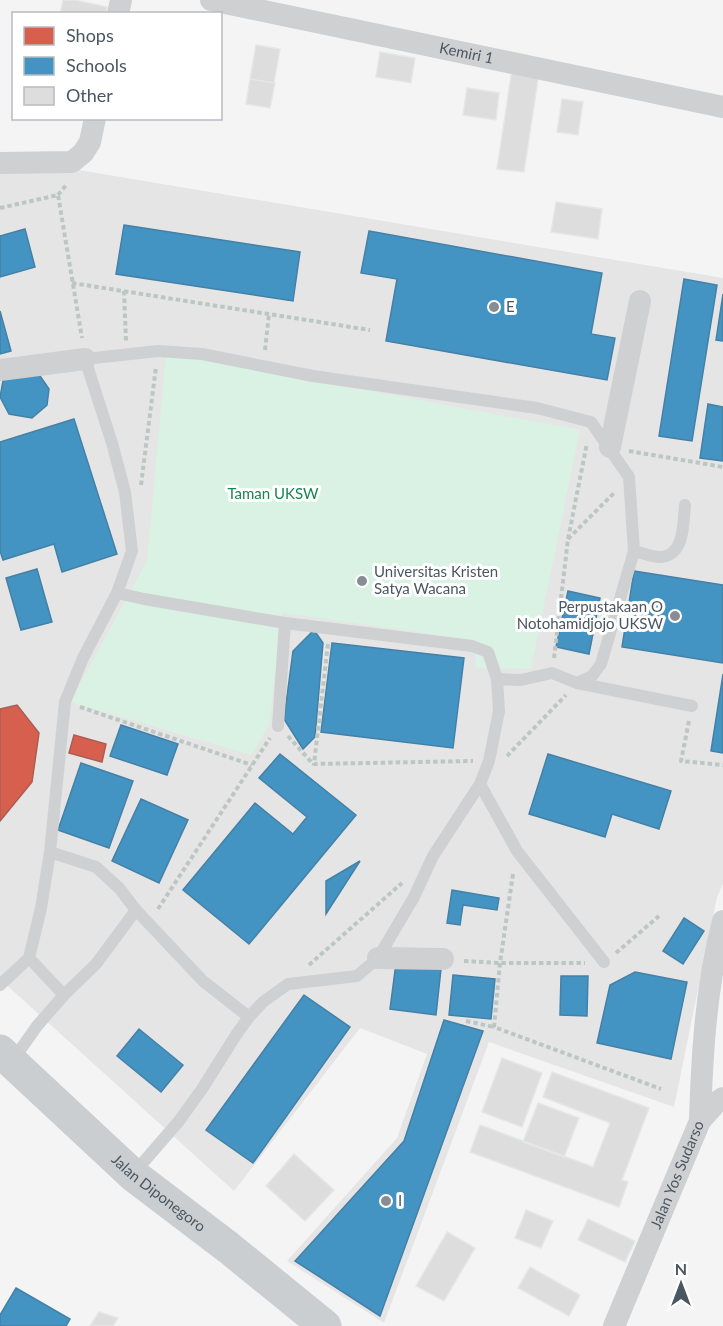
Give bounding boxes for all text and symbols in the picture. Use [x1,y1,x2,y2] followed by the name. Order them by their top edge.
[12,12,222,120] legend
[66,24,114,46] text: Shops
[438,38,495,67] street label: Kemiri 1
[66,54,127,76] text: Schools
[66,84,113,106] text: Other
[506,297,515,315] place label: E
[487,300,501,314] marker: E
[227,484,319,502] park label: Taman UKSW
[374,562,498,597] place label: Universitas Kristen Satya Wacana
[355,574,369,588] marker: Universitas Kristen Satya Wacana
[517,597,663,632] place label: Perpustakaan O Notohamidjojo UKSW
[668,609,682,623] marker: Perpustakaan O Notohamidjojo UKSW
[646,1118,707,1231] street label: Jalan Yos Sudarso
[108,1150,210,1235] street label: Jalan Diponegoro
[398,1191,402,1209] place label: I
[379,1194,393,1208] marker: I
[651,1254,711,1314] north arrow
[675,1259,687,1278] text: N

